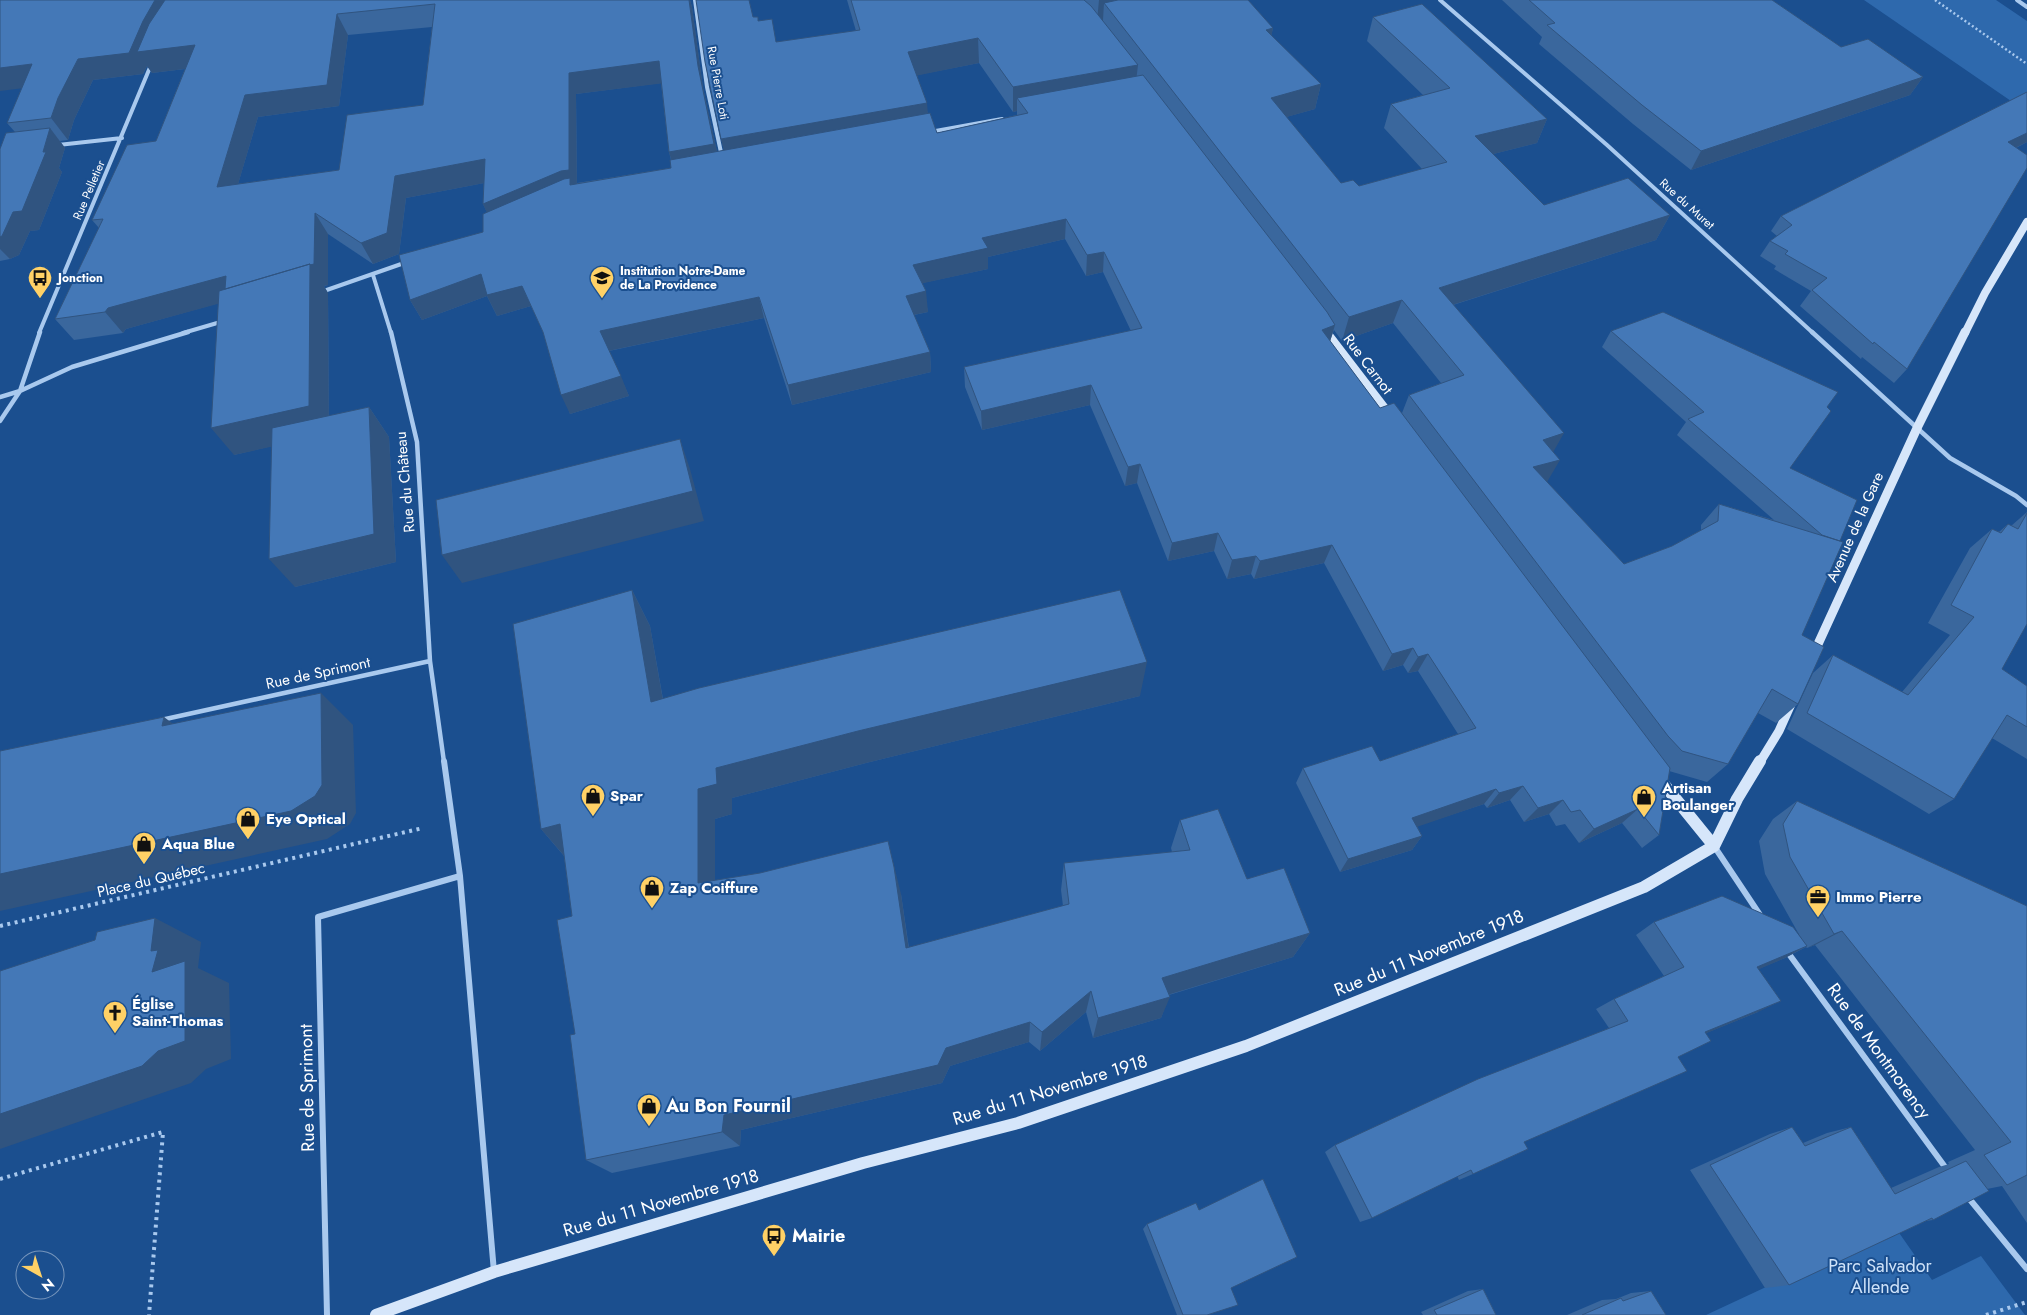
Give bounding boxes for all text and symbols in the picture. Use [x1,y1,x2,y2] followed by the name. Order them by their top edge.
[703,45,733,121] street label: Rue Pierre Loti
[68,157,110,223] street label: Rue Pelletier
[1656,174,1719,234] street label: Rue du Muret
[620,262,746,294] place label: Institution Notre-Dame de La Providence
[27,265,53,299] bus stop icon: Jonction
[589,265,615,299] school or university icon: Institution Notre-Dame de La Providence
[56,269,103,287] place label: Jonction
[1338,329,1398,399] street label: Rue Carnot
[390,431,420,533] street label: Rue du Château
[1821,468,1889,586] street label: Avenue de la Gare
[264,651,373,695] street label: Rue de Sprimont
[1661,777,1735,816] place label: Artisan Boulanger
[580,783,606,817] shop icon: Spar
[1631,784,1657,818] shop icon: Artisan Boulanger
[610,785,644,807] place label: Spar
[235,806,261,840] shop icon: Eye Optical
[266,808,346,830] place label: Eye Optical
[131,831,157,865] shop icon: Aqua Blue
[161,833,235,855] place label: Aqua Blue
[95,857,207,903] street label: Place du Québec
[639,875,665,909] shop icon: Zap Coiffure
[670,877,759,899] place label: Zap Coiffure
[1805,884,1831,918] office icon: Immo Pierre
[1836,886,1922,908] place label: Immo Pierre
[1330,903,1528,1003] street label: Rue du 11 Novembre 1918
[1821,978,1937,1124] street label: Rue de Montmorency
[132,993,224,1032] place label: Église Saint-Thomas
[102,1000,128,1034] church icon: Église Saint-Thomas
[293,1023,321,1152] street label: Rue de Sprimont
[949,1048,1151,1132] street label: Rue du 11 Novembre 1918
[636,1093,662,1127] shop icon: Au Bon Fournil
[665,1093,791,1119] place label: Au Bon Fournil
[560,1163,762,1243] street label: Rue du 11 Novembre 1918
[761,1223,787,1257] bus stop icon: Mairie
[792,1223,845,1249] place label: Mairie
[15,1250,65,1300] north arrow
[1828,1253,1933,1300] park label: Parc Salvador Allende
[38,1274,59,1296] text: N

